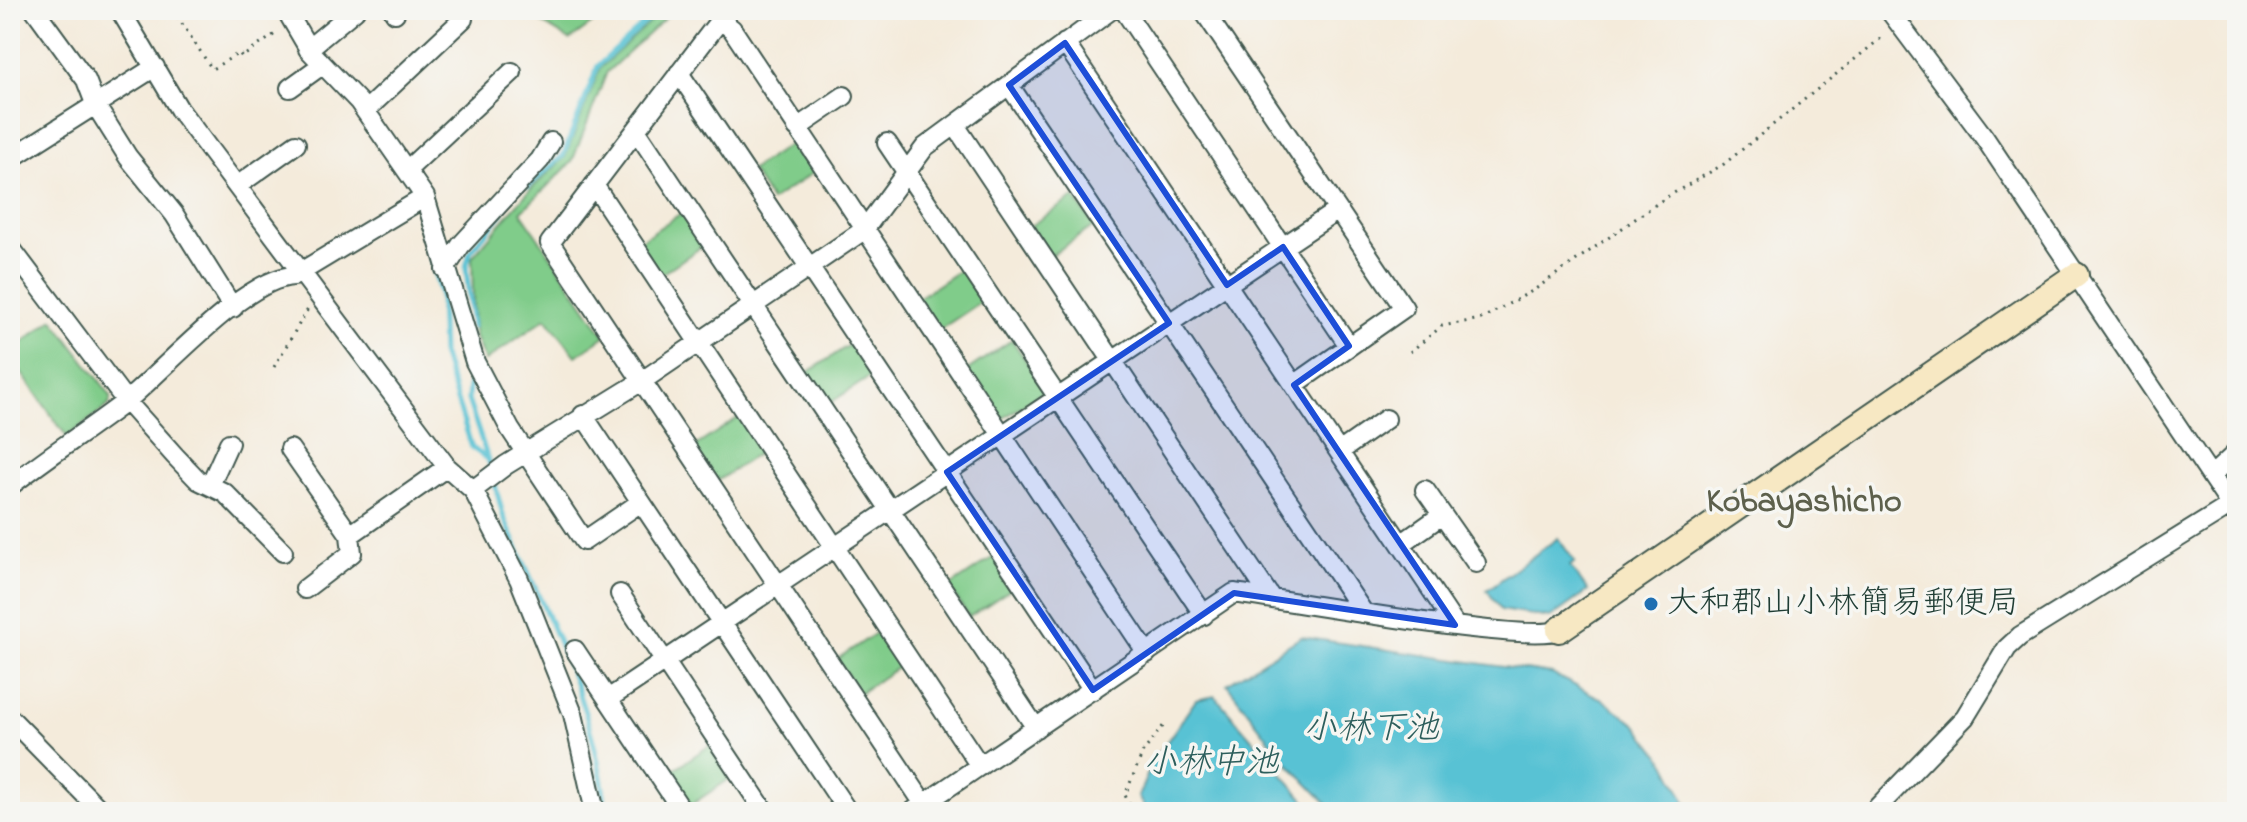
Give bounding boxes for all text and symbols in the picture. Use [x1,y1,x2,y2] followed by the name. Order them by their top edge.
[1706,478,1902,529] district label: Kobayashicho
[1667,581,2019,628] place label: 大和郡山小林簡易郵便局
[1642,595,1660,613] marker: 大和郡山小林簡易郵便局
[1303,705,1440,755] water label: 小林下池
[1143,739,1280,789] water label: 小林中池

